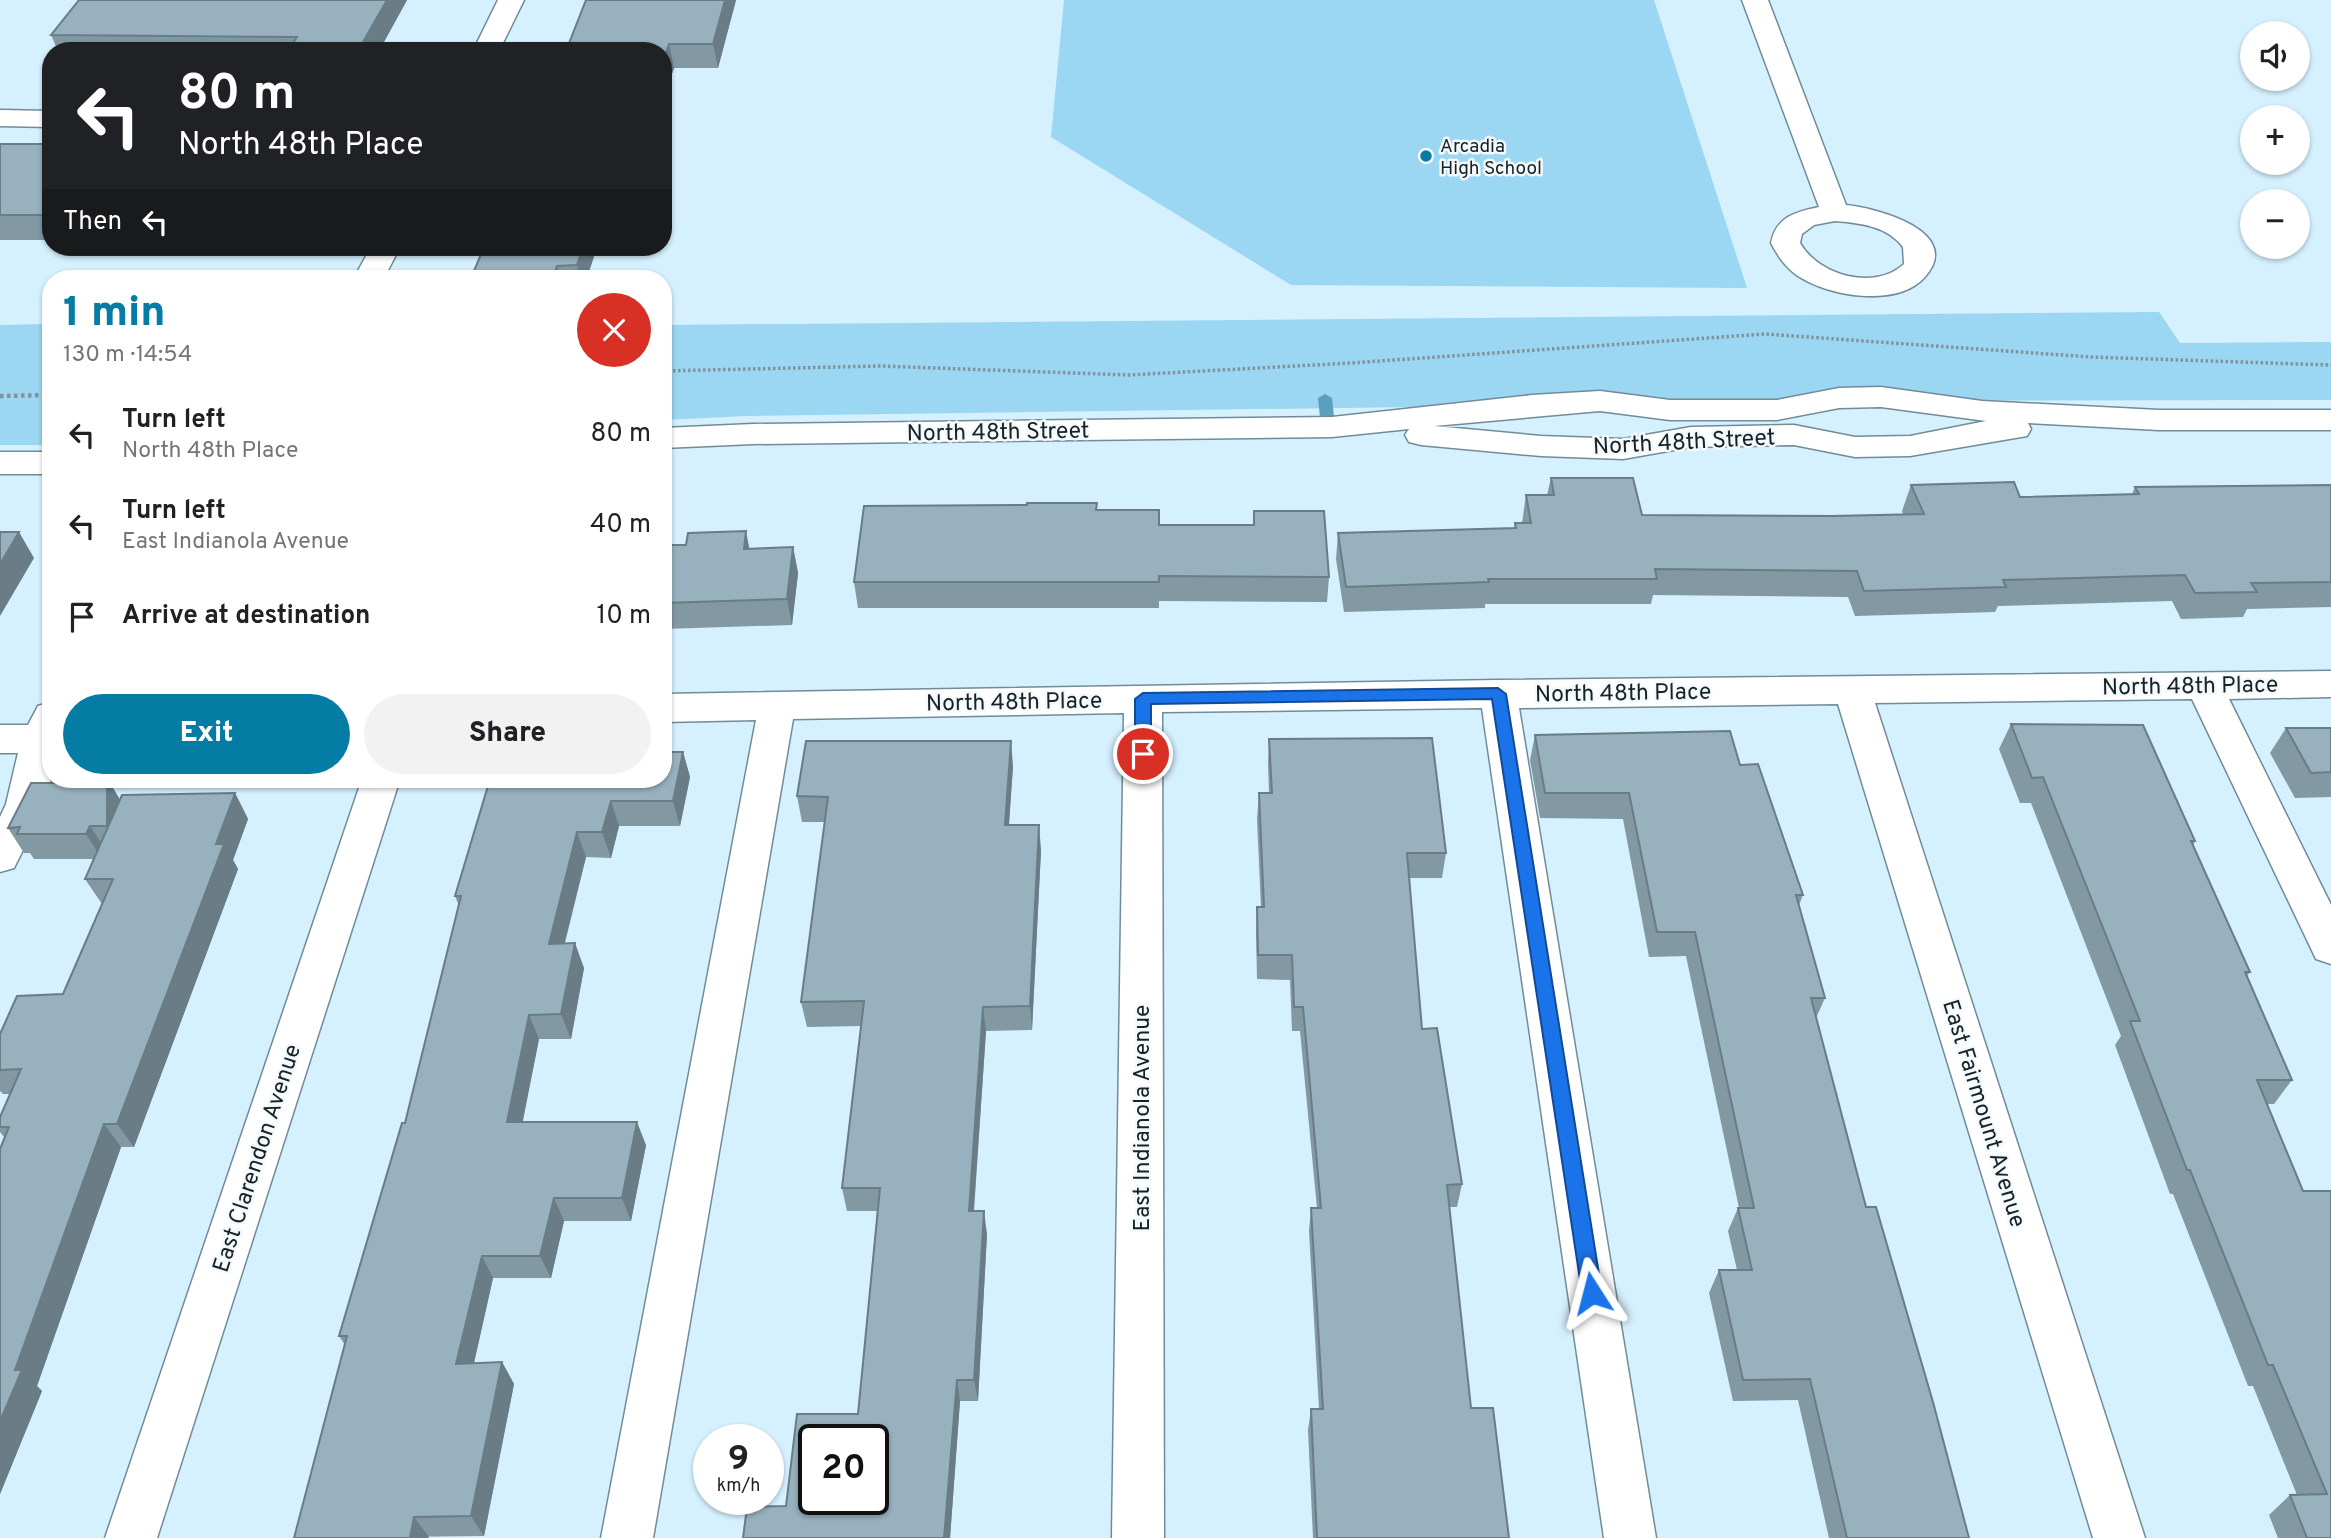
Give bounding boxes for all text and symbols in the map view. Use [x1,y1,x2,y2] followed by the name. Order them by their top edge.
[2240,21,2310,259] map controls
[2240,21,2310,91] button: sound
[178,65,295,127] text: 80 m
[63,70,154,161] icon: left
[2240,105,2310,175] button: +
[178,126,424,166] text: North 48th Place
[1440,135,1542,181] place label: Arcadia High School
[1418,148,1434,164] marker: Arcadia High School
[2240,189,2310,259] button: −
[136,203,174,241] icon: left
[63,206,122,239] text: Then
[63,288,166,341] text: 1 min
[577,293,651,367] button: close
[63,341,192,370] text: 130 m · 14:54
[122,404,226,437] text: Turn left
[63,416,101,454] icon: left
[906,417,1090,450] street label: North 48th Street
[591,418,651,451] text: 80 m
[1592,424,1776,463] street label: North 48th Street
[122,437,298,466] text: North 48th Place
[122,495,226,528] text: Turn left
[63,507,101,545] icon: left
[590,509,651,542] text: 40 m
[122,528,349,557] text: East Indianola Avenue
[63,598,101,636] icon: arrive
[122,600,370,633] text: Arrive at destination
[596,600,651,633] text: 10 m
[2102,671,2279,704] street label: North 48th Place
[1535,678,1712,711] street label: North 48th Place
[926,687,1103,720] street label: North 48th Place
[63,694,350,774] button: Exit
[364,694,651,774] button: Share
[1113,724,1173,784] pin
[1124,735,1162,773] icon: arrive
[1934,996,2031,1231] street label: East Fairmount Avenue
[1129,1005,1158,1232] street label: East Indianola Avenue
[208,1041,309,1276] street label: East Clarendon Avenue
[1555,1256,1629,1330] position arrow
[798,1424,889,1515] speed limit sign: 20
[728,1438,749,1482] text: 9
[717,1475,760,1498] text: km/h

